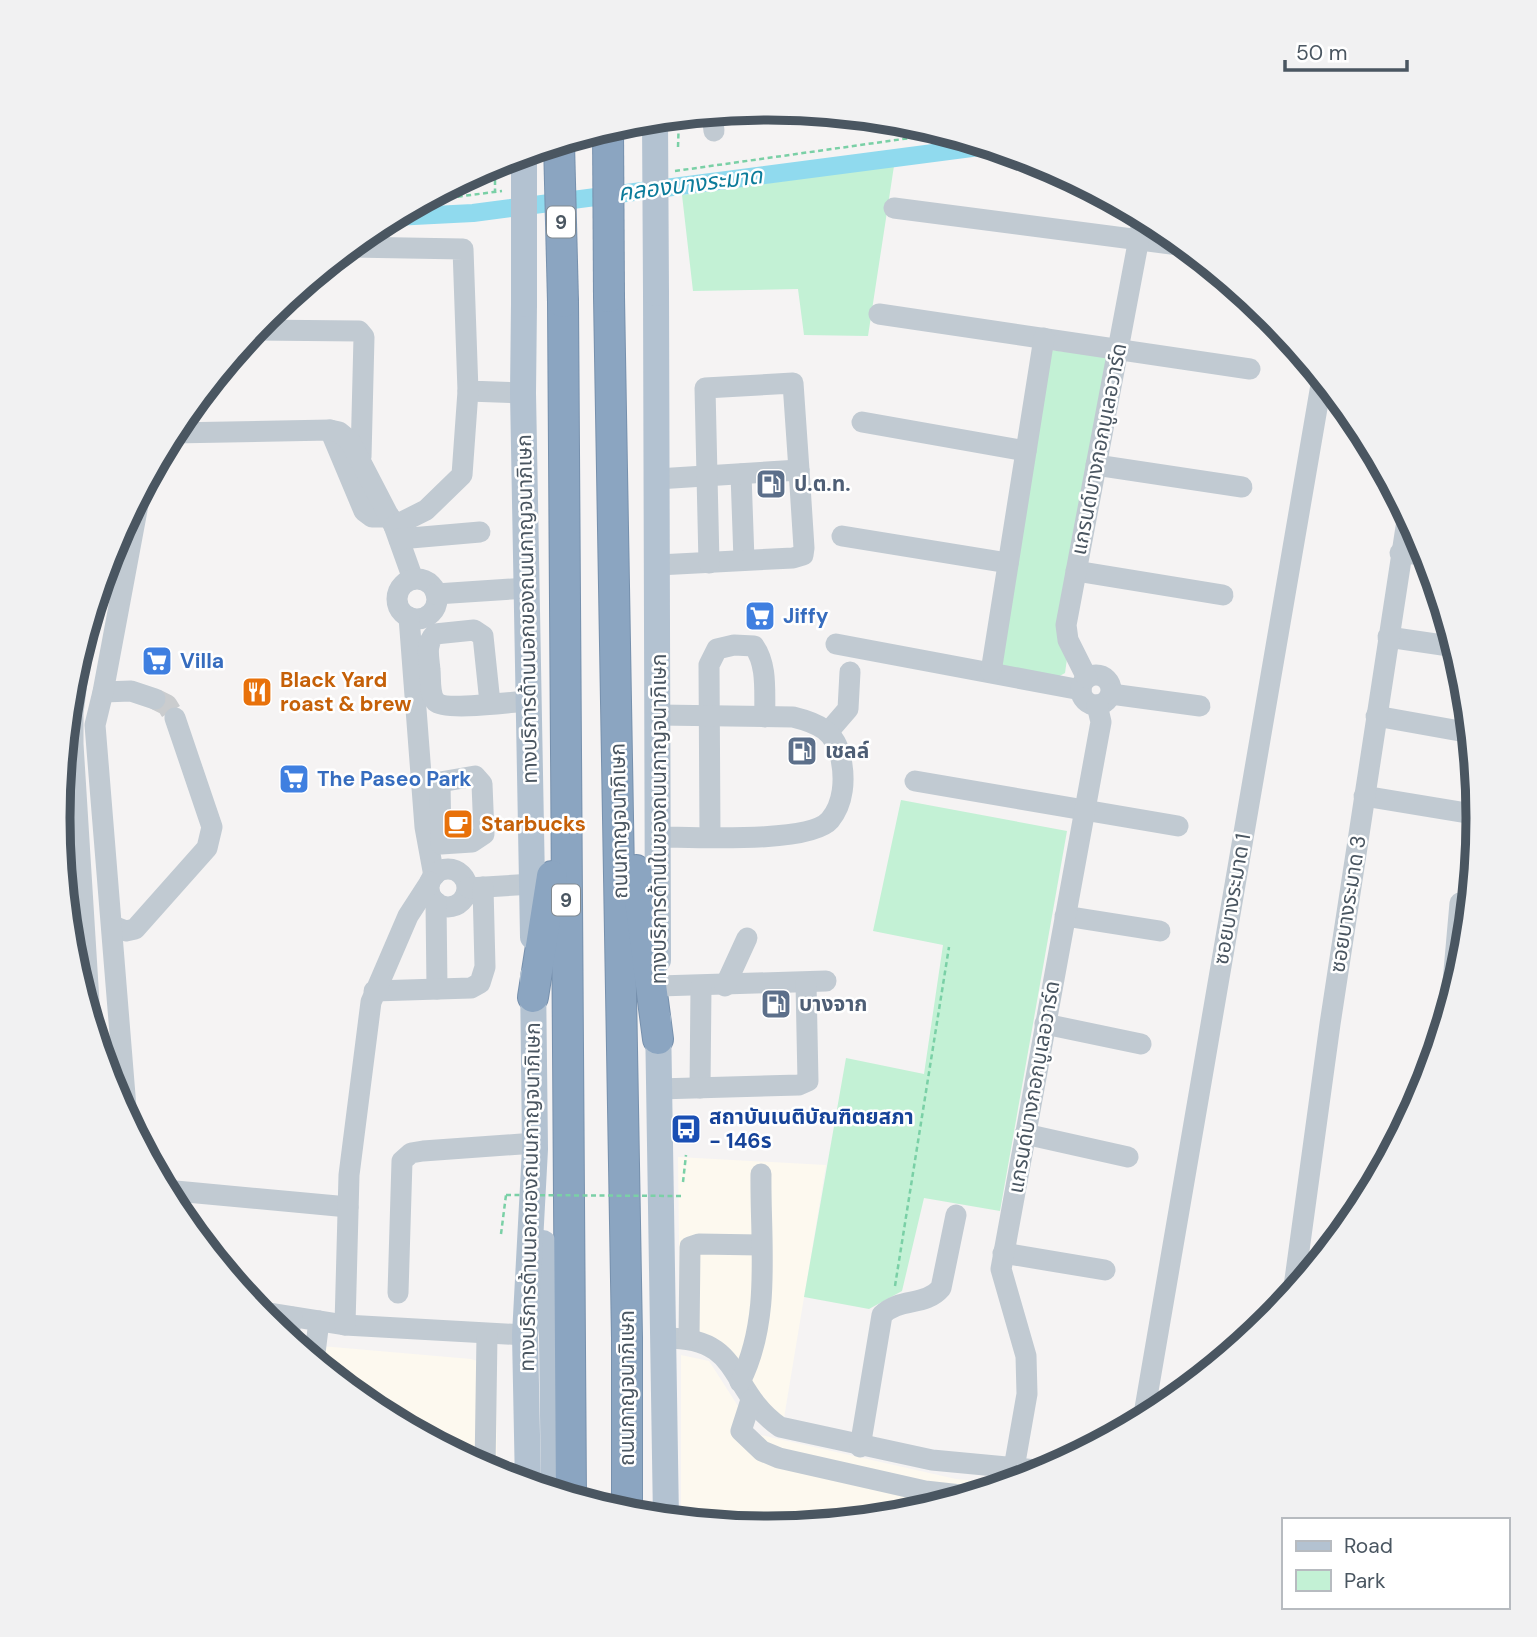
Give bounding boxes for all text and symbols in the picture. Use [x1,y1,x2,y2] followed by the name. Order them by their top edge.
[1285,28,1408,72] scale bar
[1296,39,1347,67] text: 50 m
[616,160,765,208] water label: คลองบางระมาด
[547,206,575,238] road number: 9
[1065,341,1133,557] street label: แกรนด์บางกอกบูเลอวาร์ด
[510,434,544,784] street label: ทางบริการด้านนอกของถนนกาญจนาภิเษก
[754,467,788,501] fuel station icon: ป.ต.ท.
[794,470,850,498] place label: ป.ต.ท.
[743,599,777,633] supermarket icon: Jiffy
[783,602,829,630] place label: Jiffy
[140,644,174,678] supermarket icon: Villa
[180,647,224,675] place label: Villa
[645,654,673,984] street label: ทางบริการด้านในของถนนกาญจนาภิเษก
[280,666,411,718] place label: Black Yard roast & brew
[240,675,274,709] restaurant icon: Black Yard roast & brew
[785,734,819,768] fuel station icon: เชลล์
[825,737,869,765] place label: เชลล์
[604,743,634,899] street label: ถนนกาญจนาภิเษก
[277,762,311,796] supermarket icon: The Paseo Park
[317,765,471,793] place label: The Paseo Park
[441,807,475,841] cafe icon: Starbucks
[481,810,586,838] place label: Starbucks
[1207,831,1257,967] street label: ซอยบางระมาด 1
[1323,833,1373,975] street label: ซอยบางระมาด 3
[552,885,580,916] road number: 9
[1002,979,1066,1195] street label: แกรนด์บางกอกบูเลอวาร์ด
[759,987,793,1021] fuel station icon: บางจาก
[799,990,867,1018] place label: บางจาก
[513,1022,547,1372] street label: ทางบริการด้านนอกของถนนกาญจนาภิเษก
[709,1103,914,1155] place label: สถาบันเนติบัณฑิตยสภา - 146ร
[669,1112,703,1146] bus stop icon: สถาบันเนติบัณฑิตยสภา - 146ร
[613,1310,641,1466] street label: ถนนกาญจนาภิเษก
[1282,1518,1509,1609] legend
[1344,1532,1393,1560] text: Road
[1344,1567,1386,1595] text: Park

